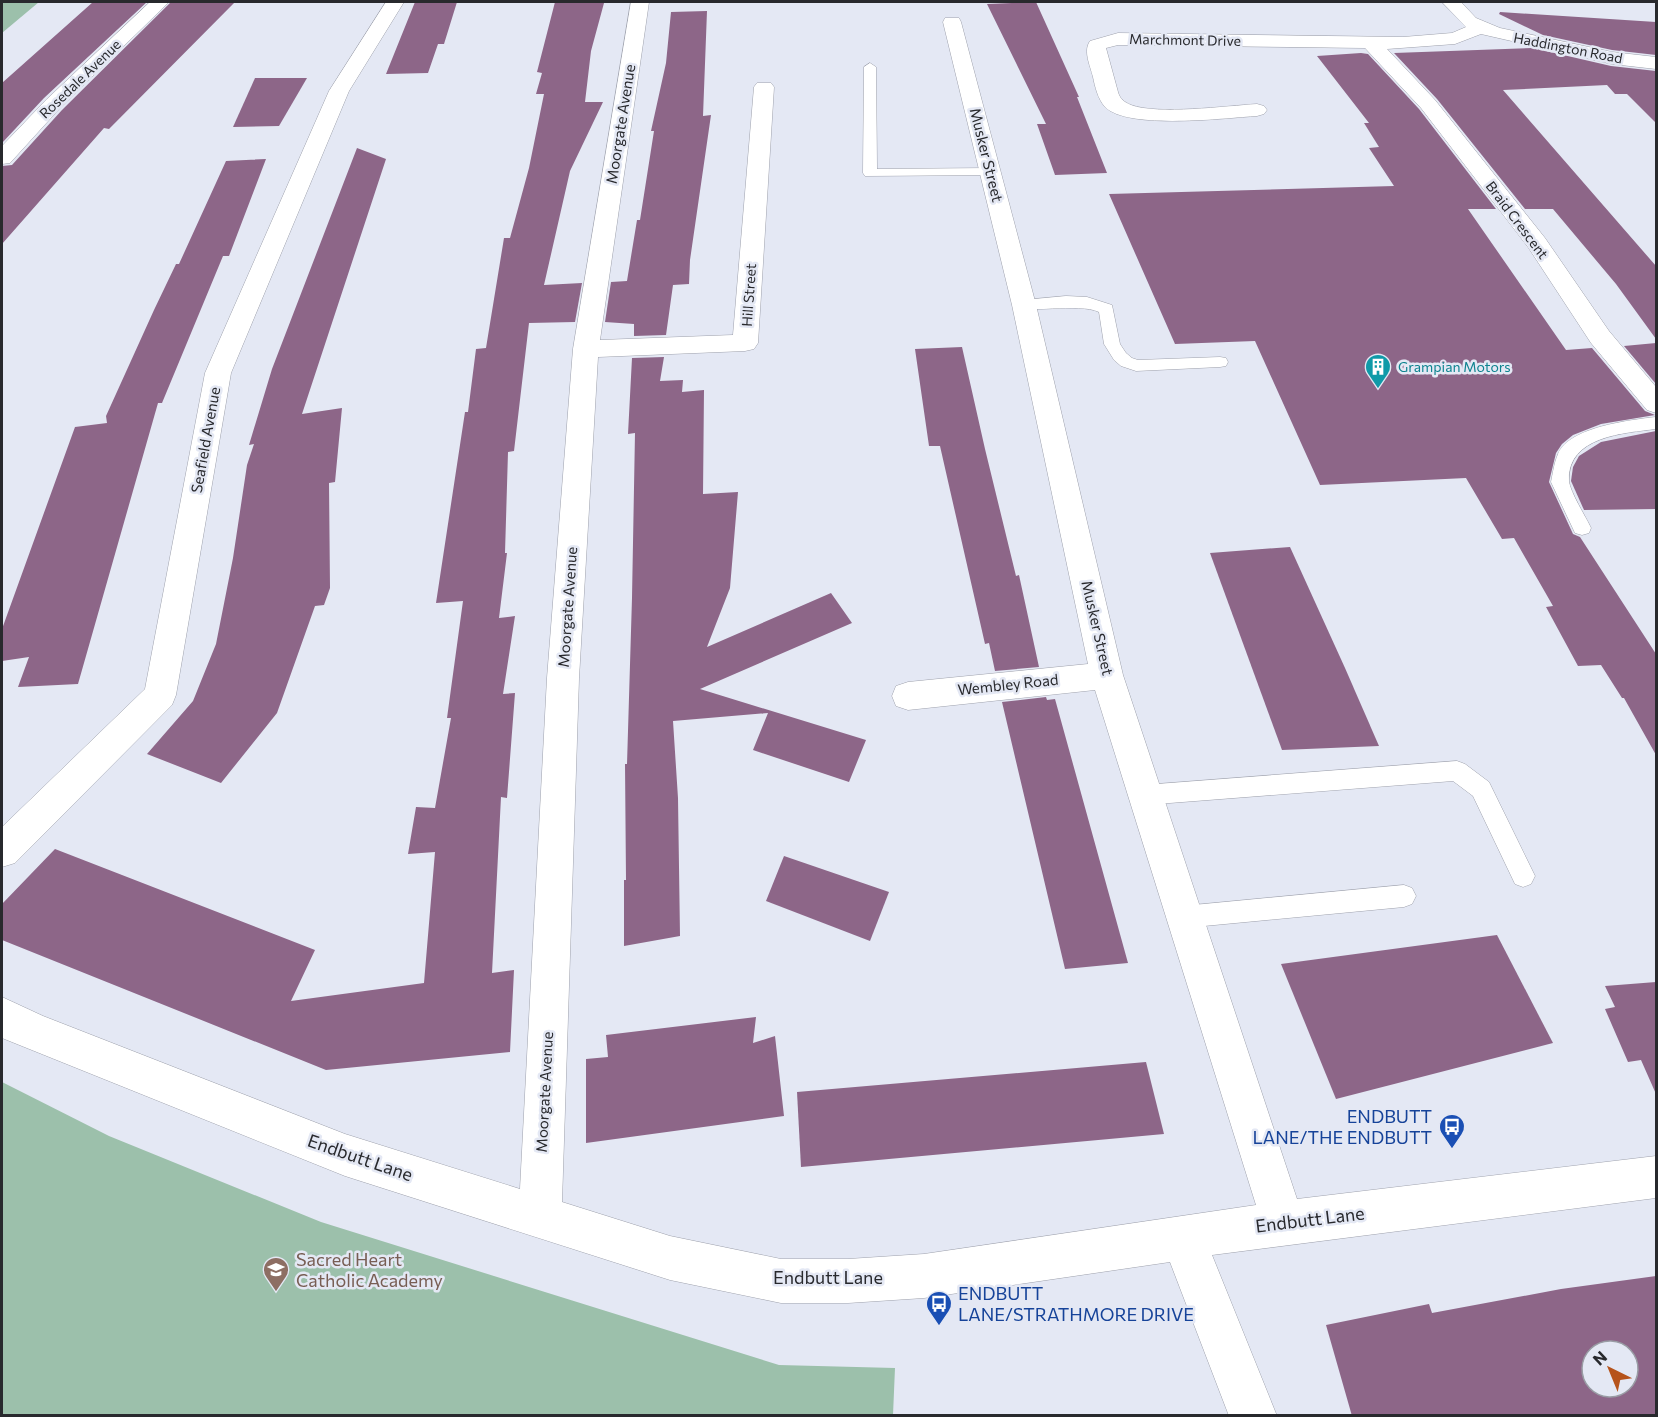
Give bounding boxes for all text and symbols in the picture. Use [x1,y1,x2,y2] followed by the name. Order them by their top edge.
[1512,29,1624,66] street label: Haddington Road
[1129,30,1241,49] street label: Marchmont Drive
[35,35,124,122] street label: Rosedale Avenue
[602,63,638,185] street label: Moorgate Avenue
[967,106,1007,204] street label: Musker Street
[1483,177,1552,262] street label: Braid Crescent
[738,262,759,327] street label: Hill Street
[1363,352,1393,390] building icon: Grampian Motors
[1398,358,1511,375] place label: Grampian Motors
[187,385,223,494] street label: Seafield Avenue
[554,546,580,668] street label: Moorgate Avenue
[1078,579,1118,677] street label: Musker Street
[957,670,1059,698] street label: Wembley Road
[532,1031,556,1153] street label: Moorgate Avenue
[1252,1105,1432,1148] place label: ENDBUTT LANE/THE ENDBUTT
[1437,1112,1467,1150] bus stop icon: ENDBUTT LANE/THE ENDBUTT
[305,1129,416,1185] street label: Endbutt Lane
[1254,1201,1366,1237] street label: Endbutt Lane
[296,1248,443,1291] place label: Sacred Heart Catholic Academy
[261,1255,291,1293] school or university icon: Sacred Heart Catholic Academy
[773,1266,883,1288] street label: Endbutt Lane
[958,1282,1194,1325] place label: ENDBUTT LANE/STRATHMORE DRIVE
[924,1289,954,1327] bus stop icon: ENDBUTT LANE/STRATHMORE DRIVE
[1580,1339,1640,1399] north arrow
[1589,1347,1610,1369] text: N

